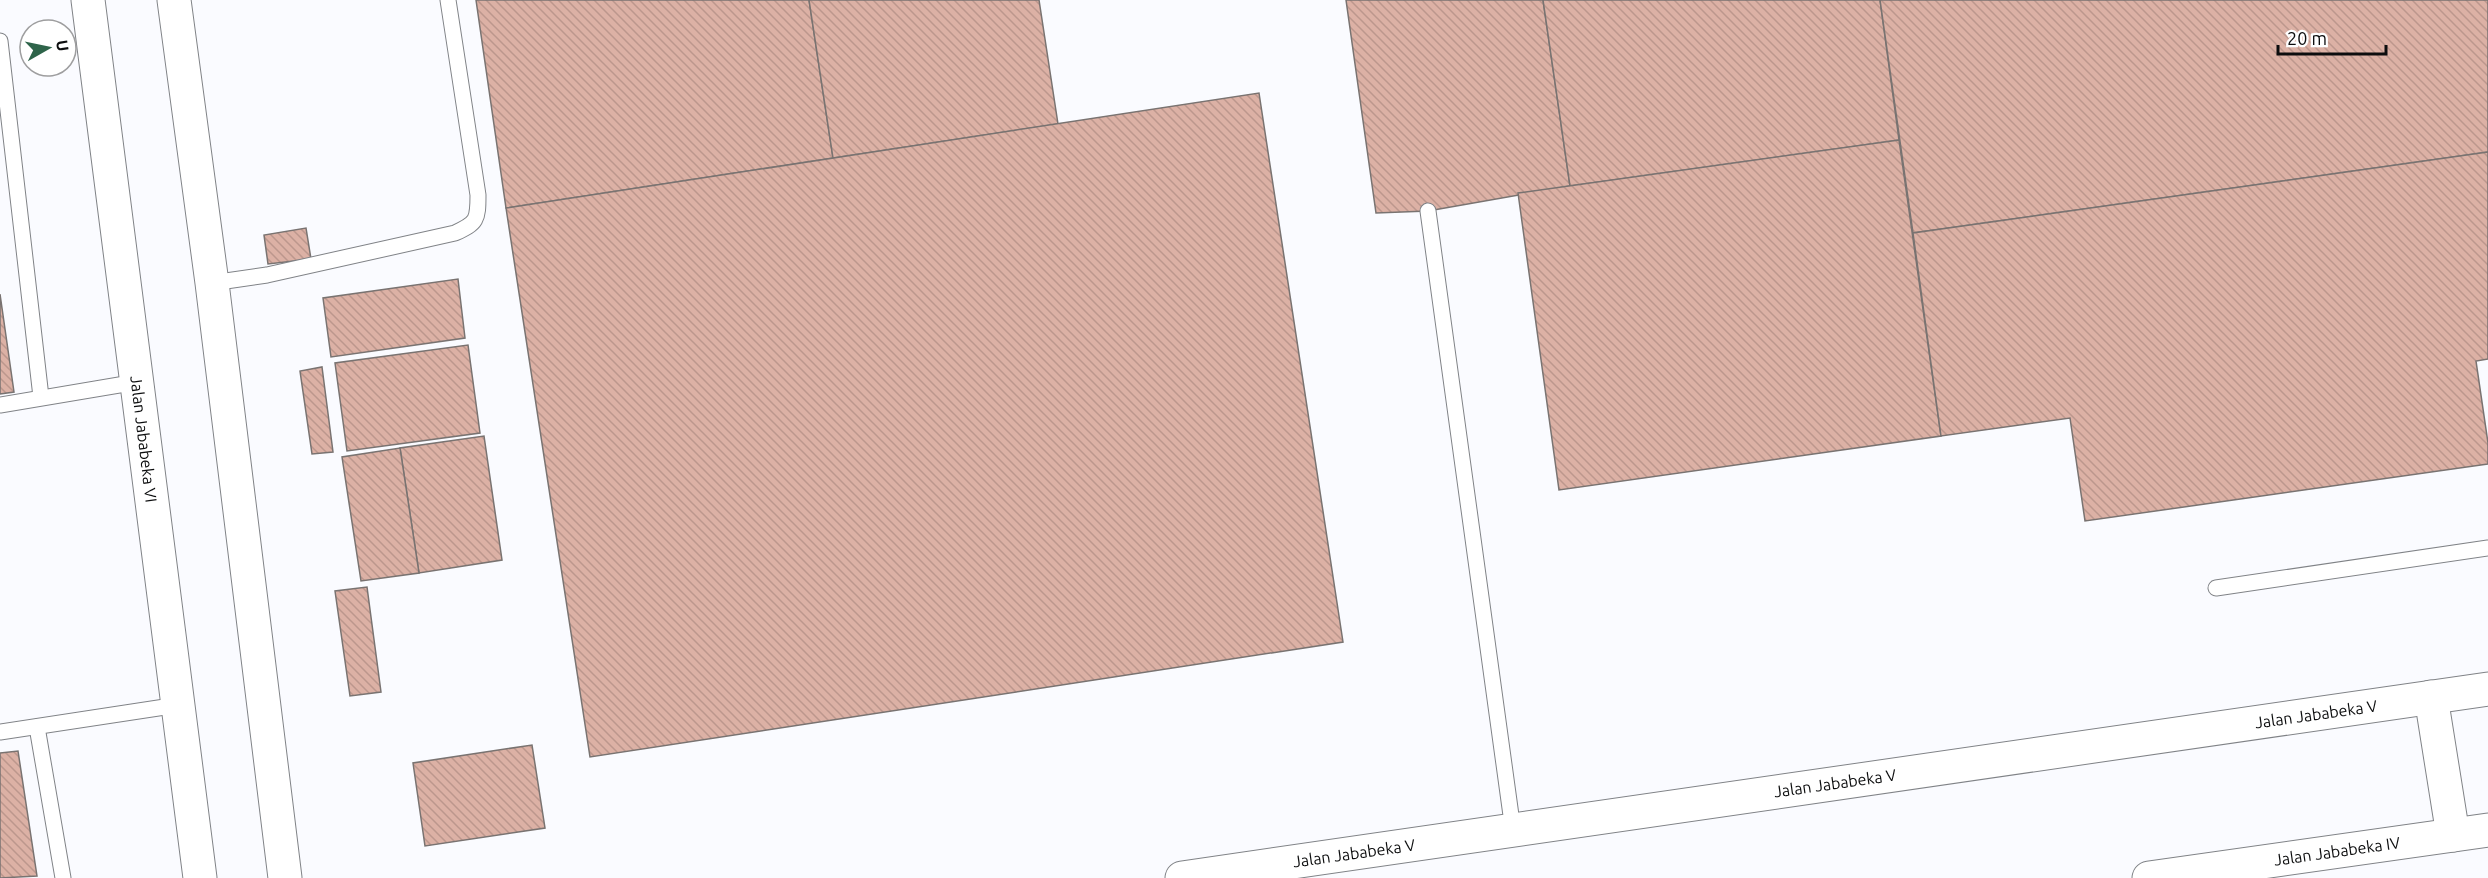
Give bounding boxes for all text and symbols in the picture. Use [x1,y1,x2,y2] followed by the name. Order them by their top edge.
[18,18,78,78] north arrow
[2278,18,2386,56] scale bar
[2287,28,2327,48] text: 20 m
[53,39,73,53] text: U
[127,375,161,503] street label: Jalan Jababeka VI
[2254,697,2378,731] street label: Jalan Jababeka V
[1773,766,1897,800] street label: Jalan Jababeka V
[2273,833,2401,869] street label: Jalan Jababeka IV
[1292,836,1416,870] street label: Jalan Jababeka V

